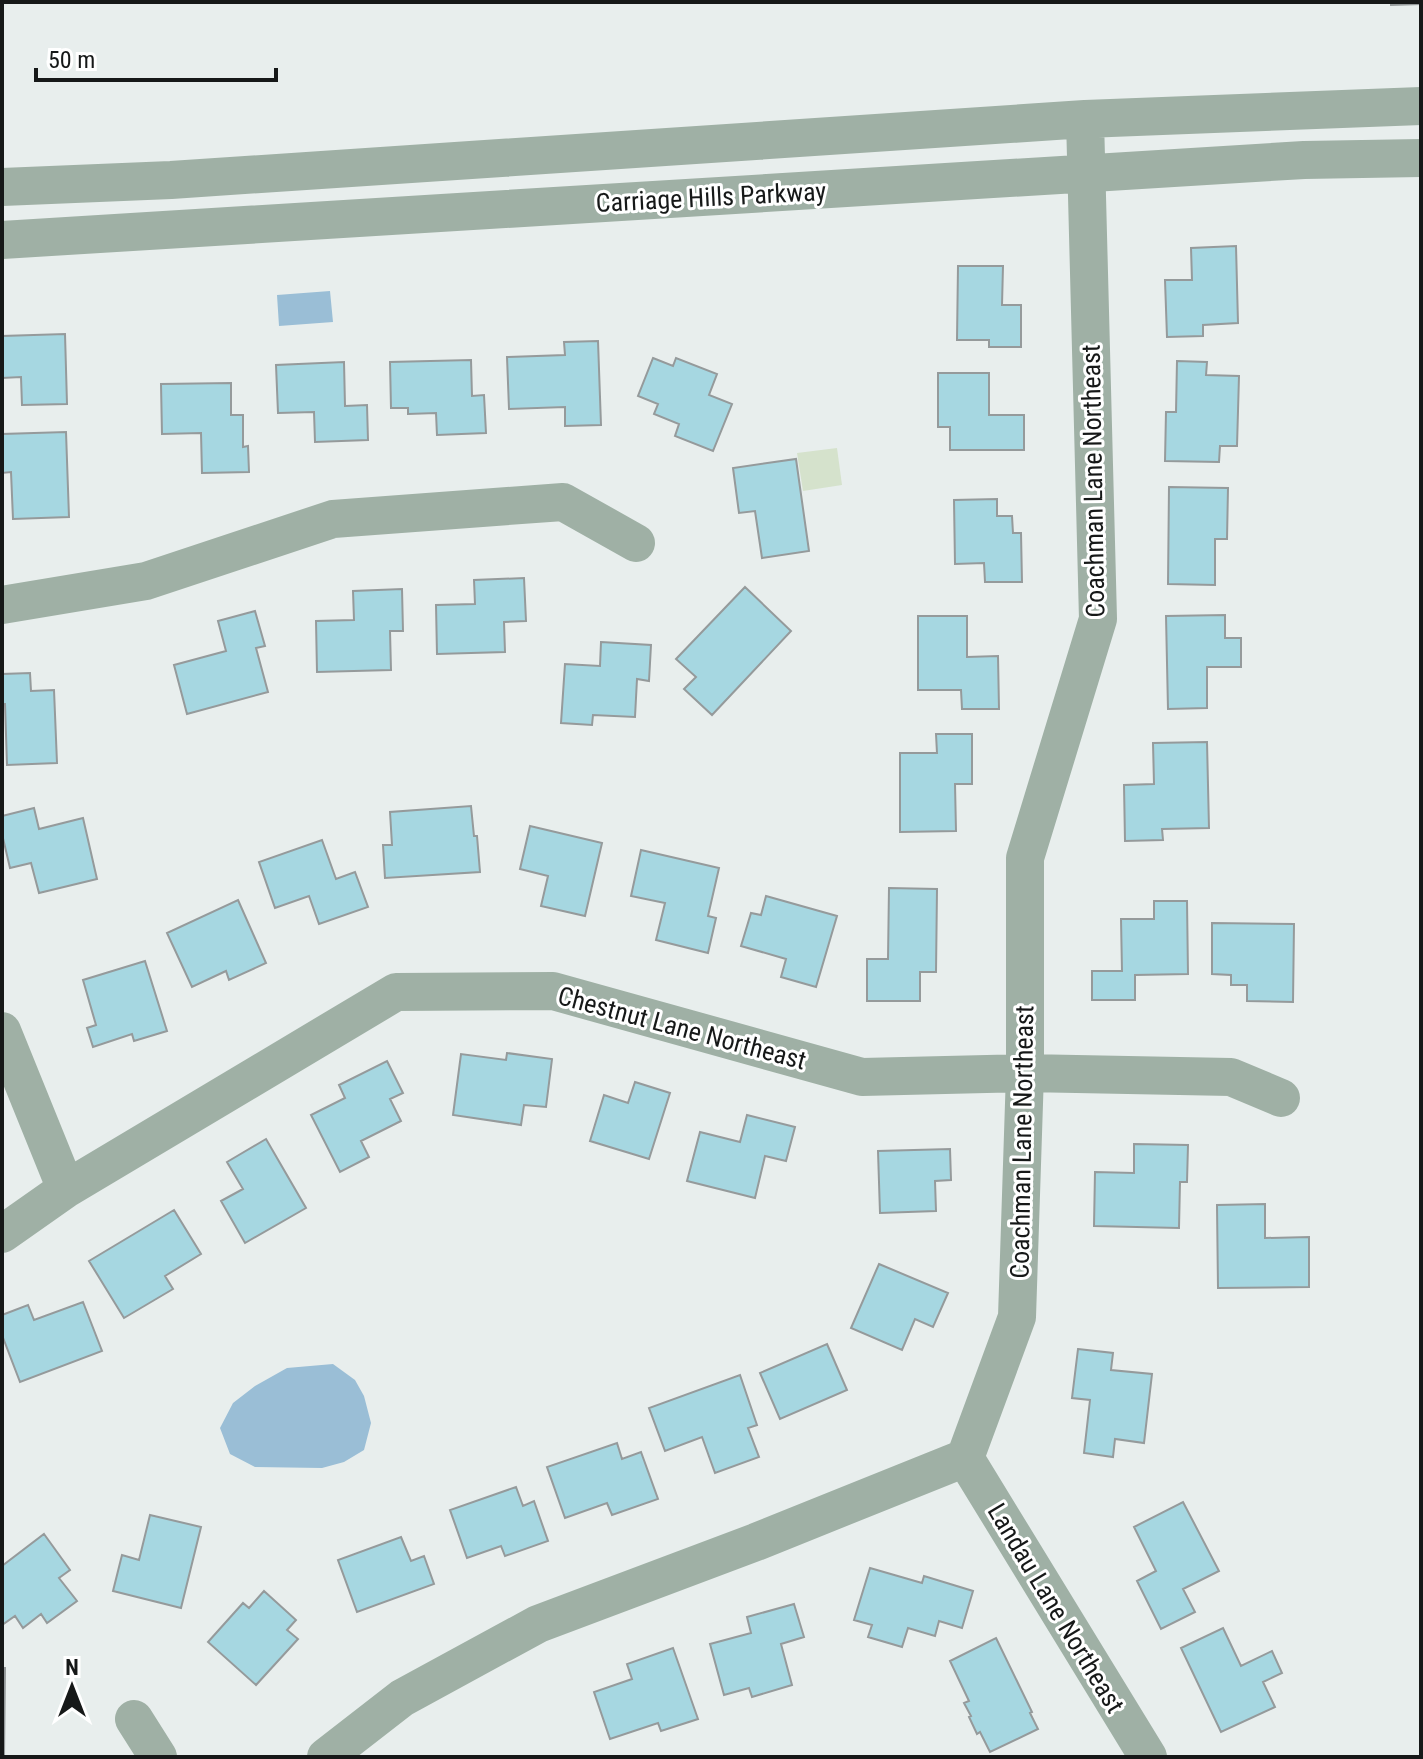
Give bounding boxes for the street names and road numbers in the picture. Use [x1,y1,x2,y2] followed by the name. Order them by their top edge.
[595,176,827,218] street label: Carriage Hills Parkway
[1076,344,1110,618] street label: Coachman Lane Northeast
[555,980,809,1076] street label: Chestnut Lane Northeast
[1005,1005,1039,1279] street label: Coachman Lane Northeast
[982,1498,1130,1718] street label: Landau Lane Northeast

